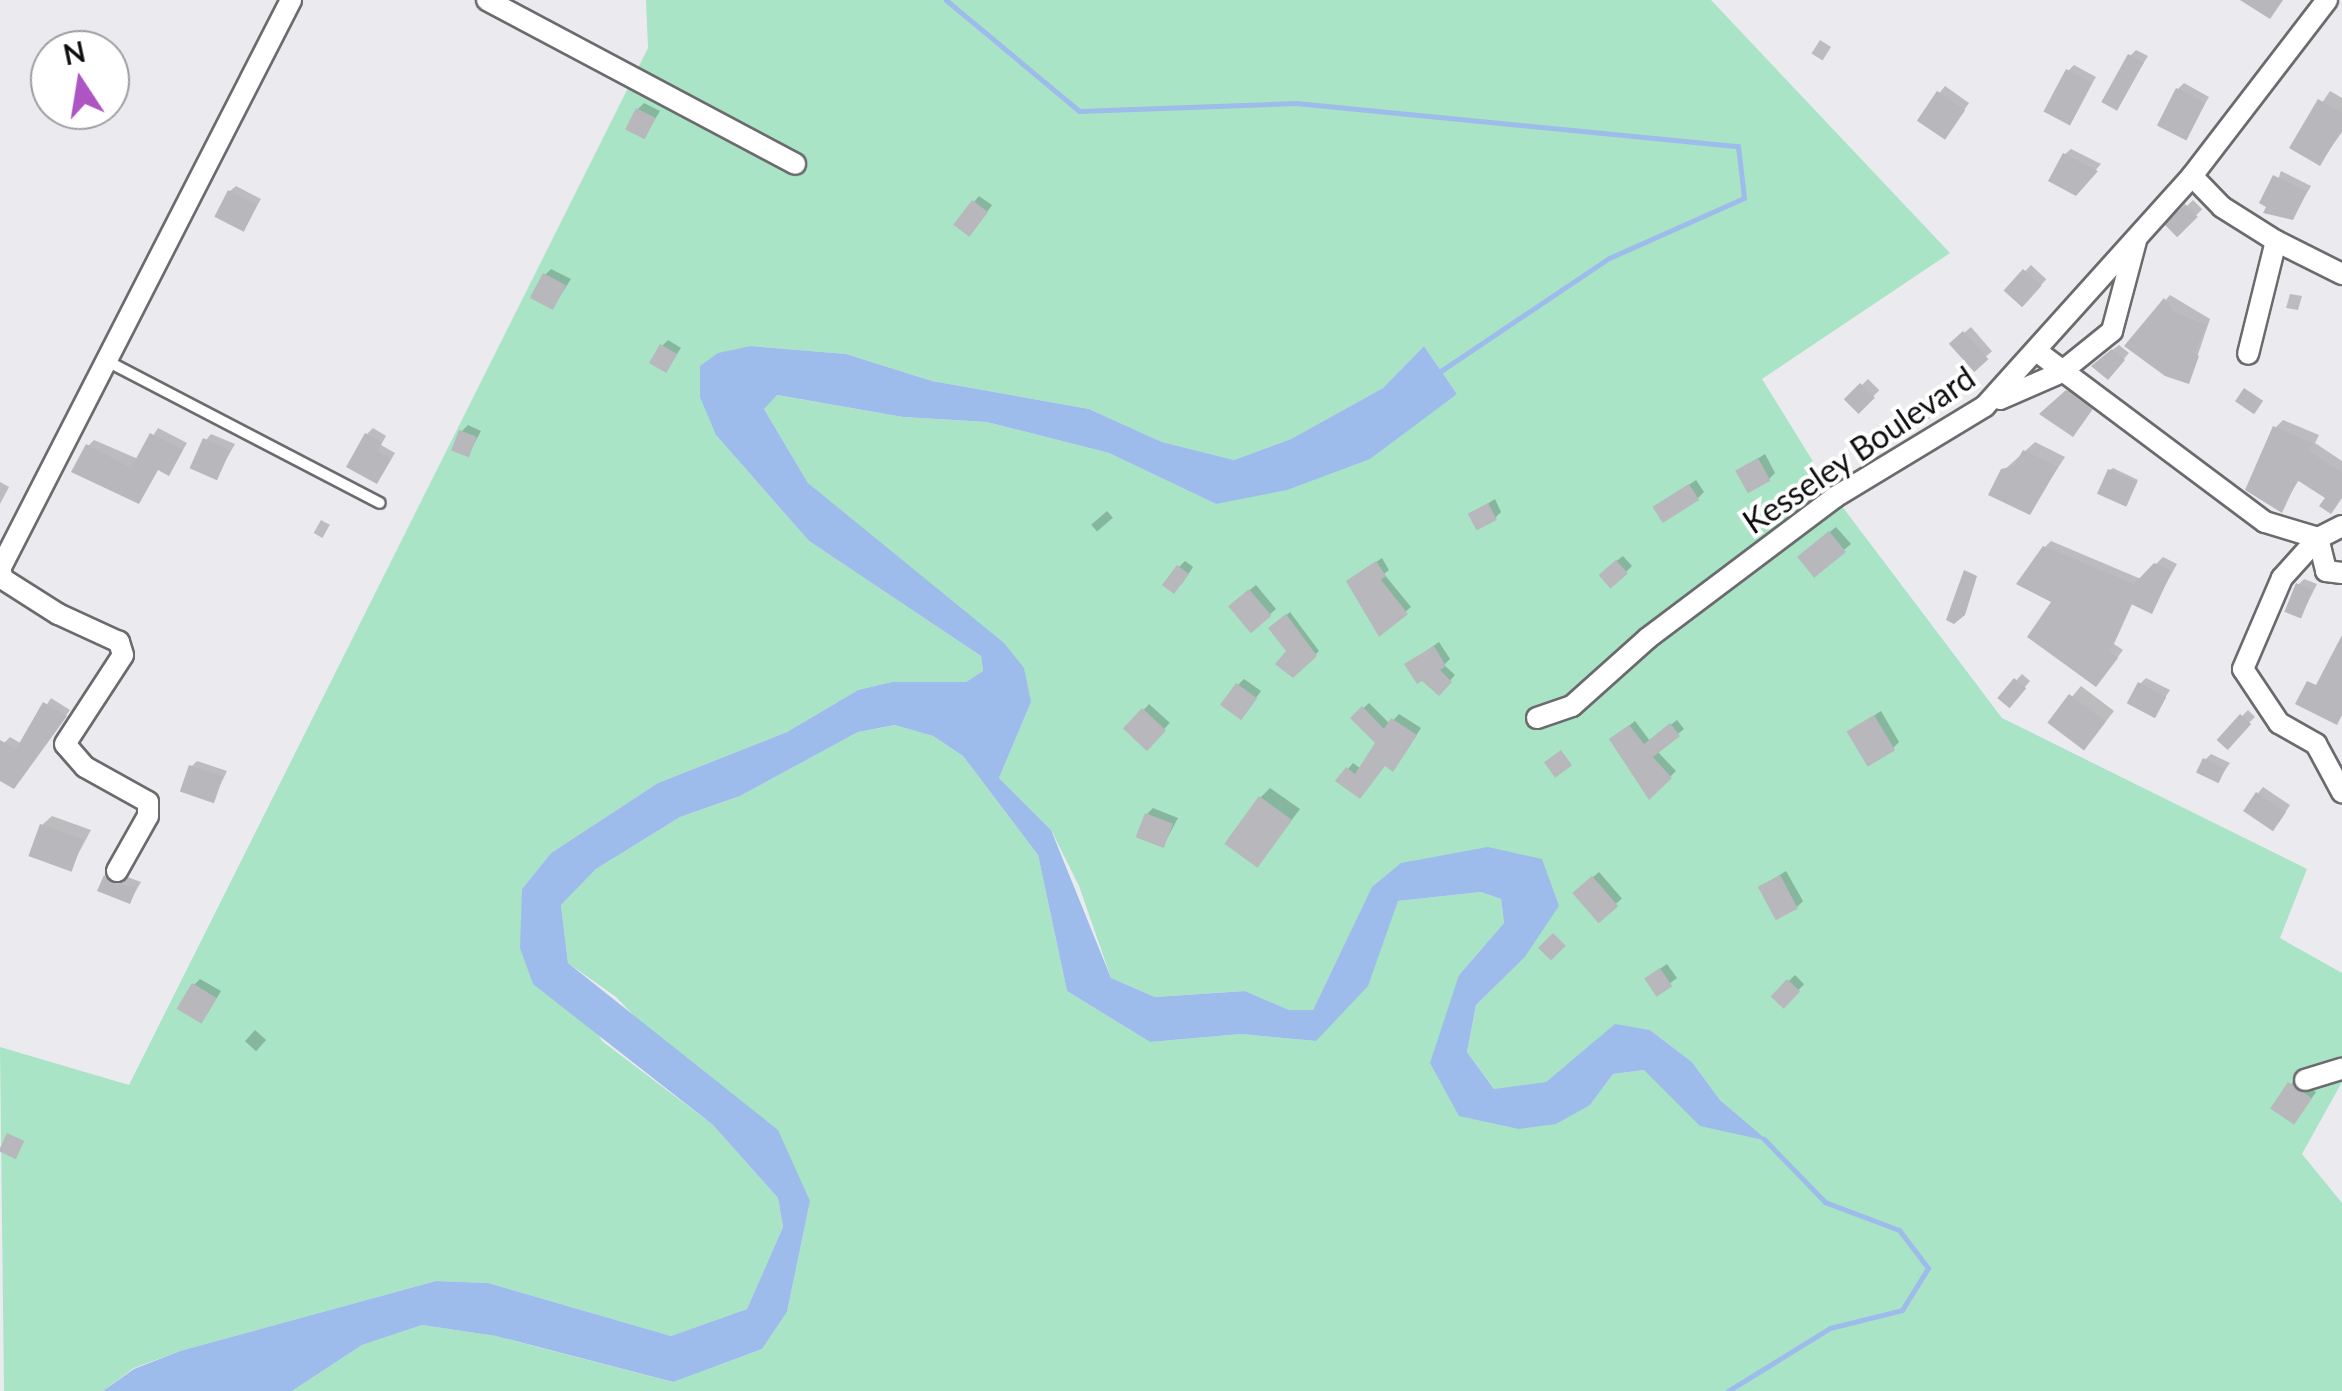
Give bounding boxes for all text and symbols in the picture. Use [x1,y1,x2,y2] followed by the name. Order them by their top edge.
[30,30,130,130] north arrow
[60,34,88,71] text: N
[1736,358,1982,542] street label: Kesseley Boulevard

